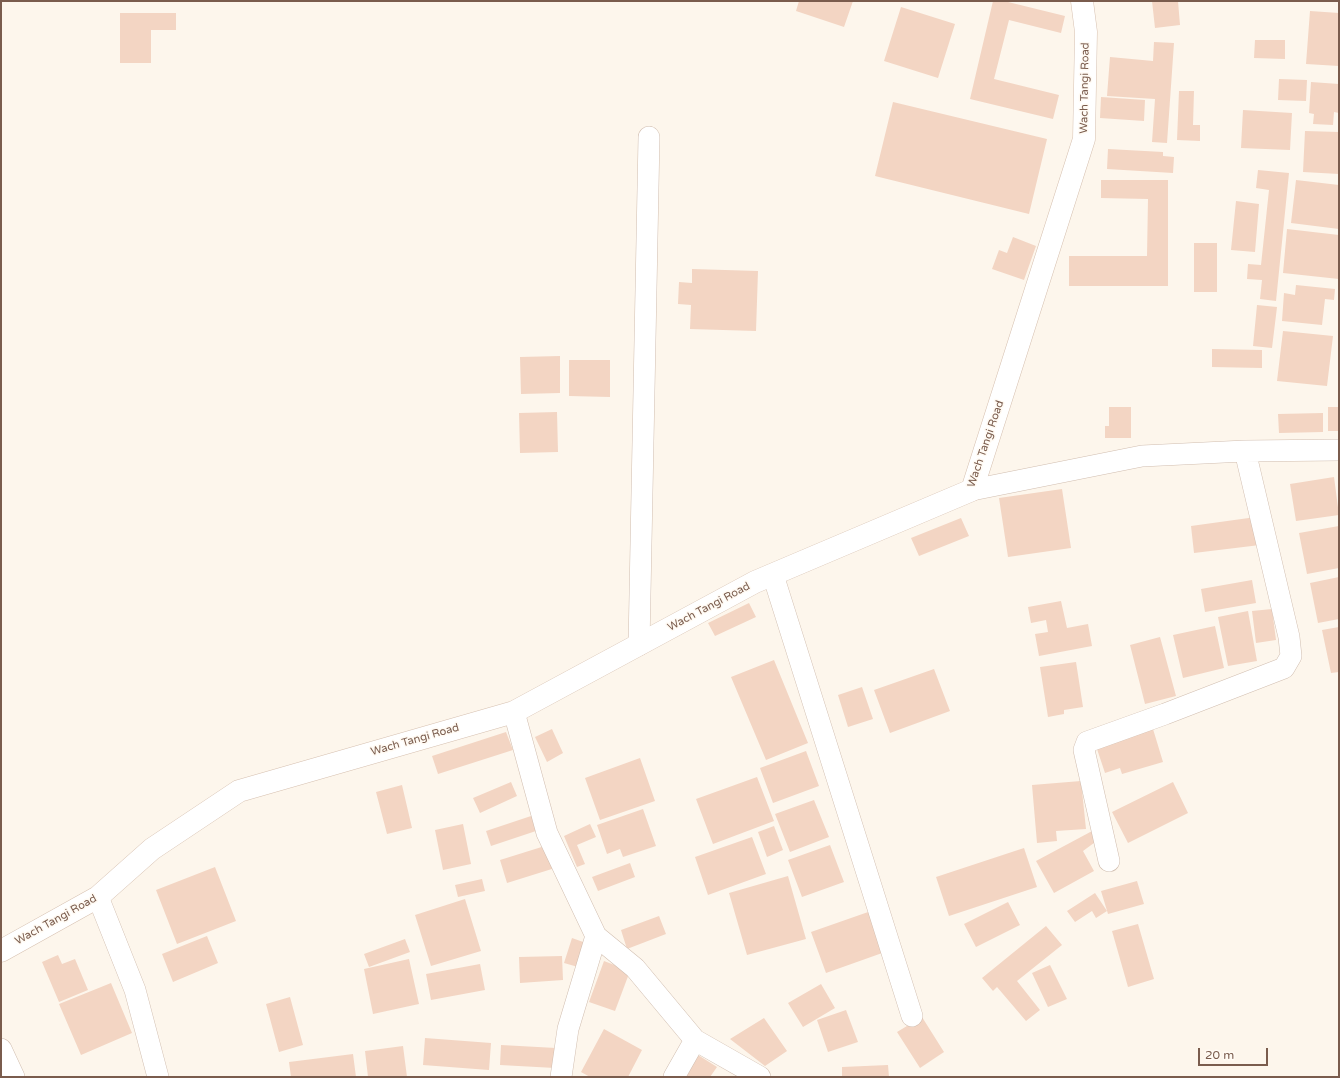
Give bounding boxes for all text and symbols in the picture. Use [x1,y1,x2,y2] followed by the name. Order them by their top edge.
[1078,42,1092,134] street label: Wach Tangi Road
[965,399,1007,489] street label: Wach Tangi Road
[666,580,752,634] street label: Wach Tangi Road
[369,721,461,759] street label: Wach Tangi Road
[13,892,99,948] street label: Wach Tangi Road
[1200,1040,1270,1066] scale bar
[1205,1048,1234,1062] text: 20 m

